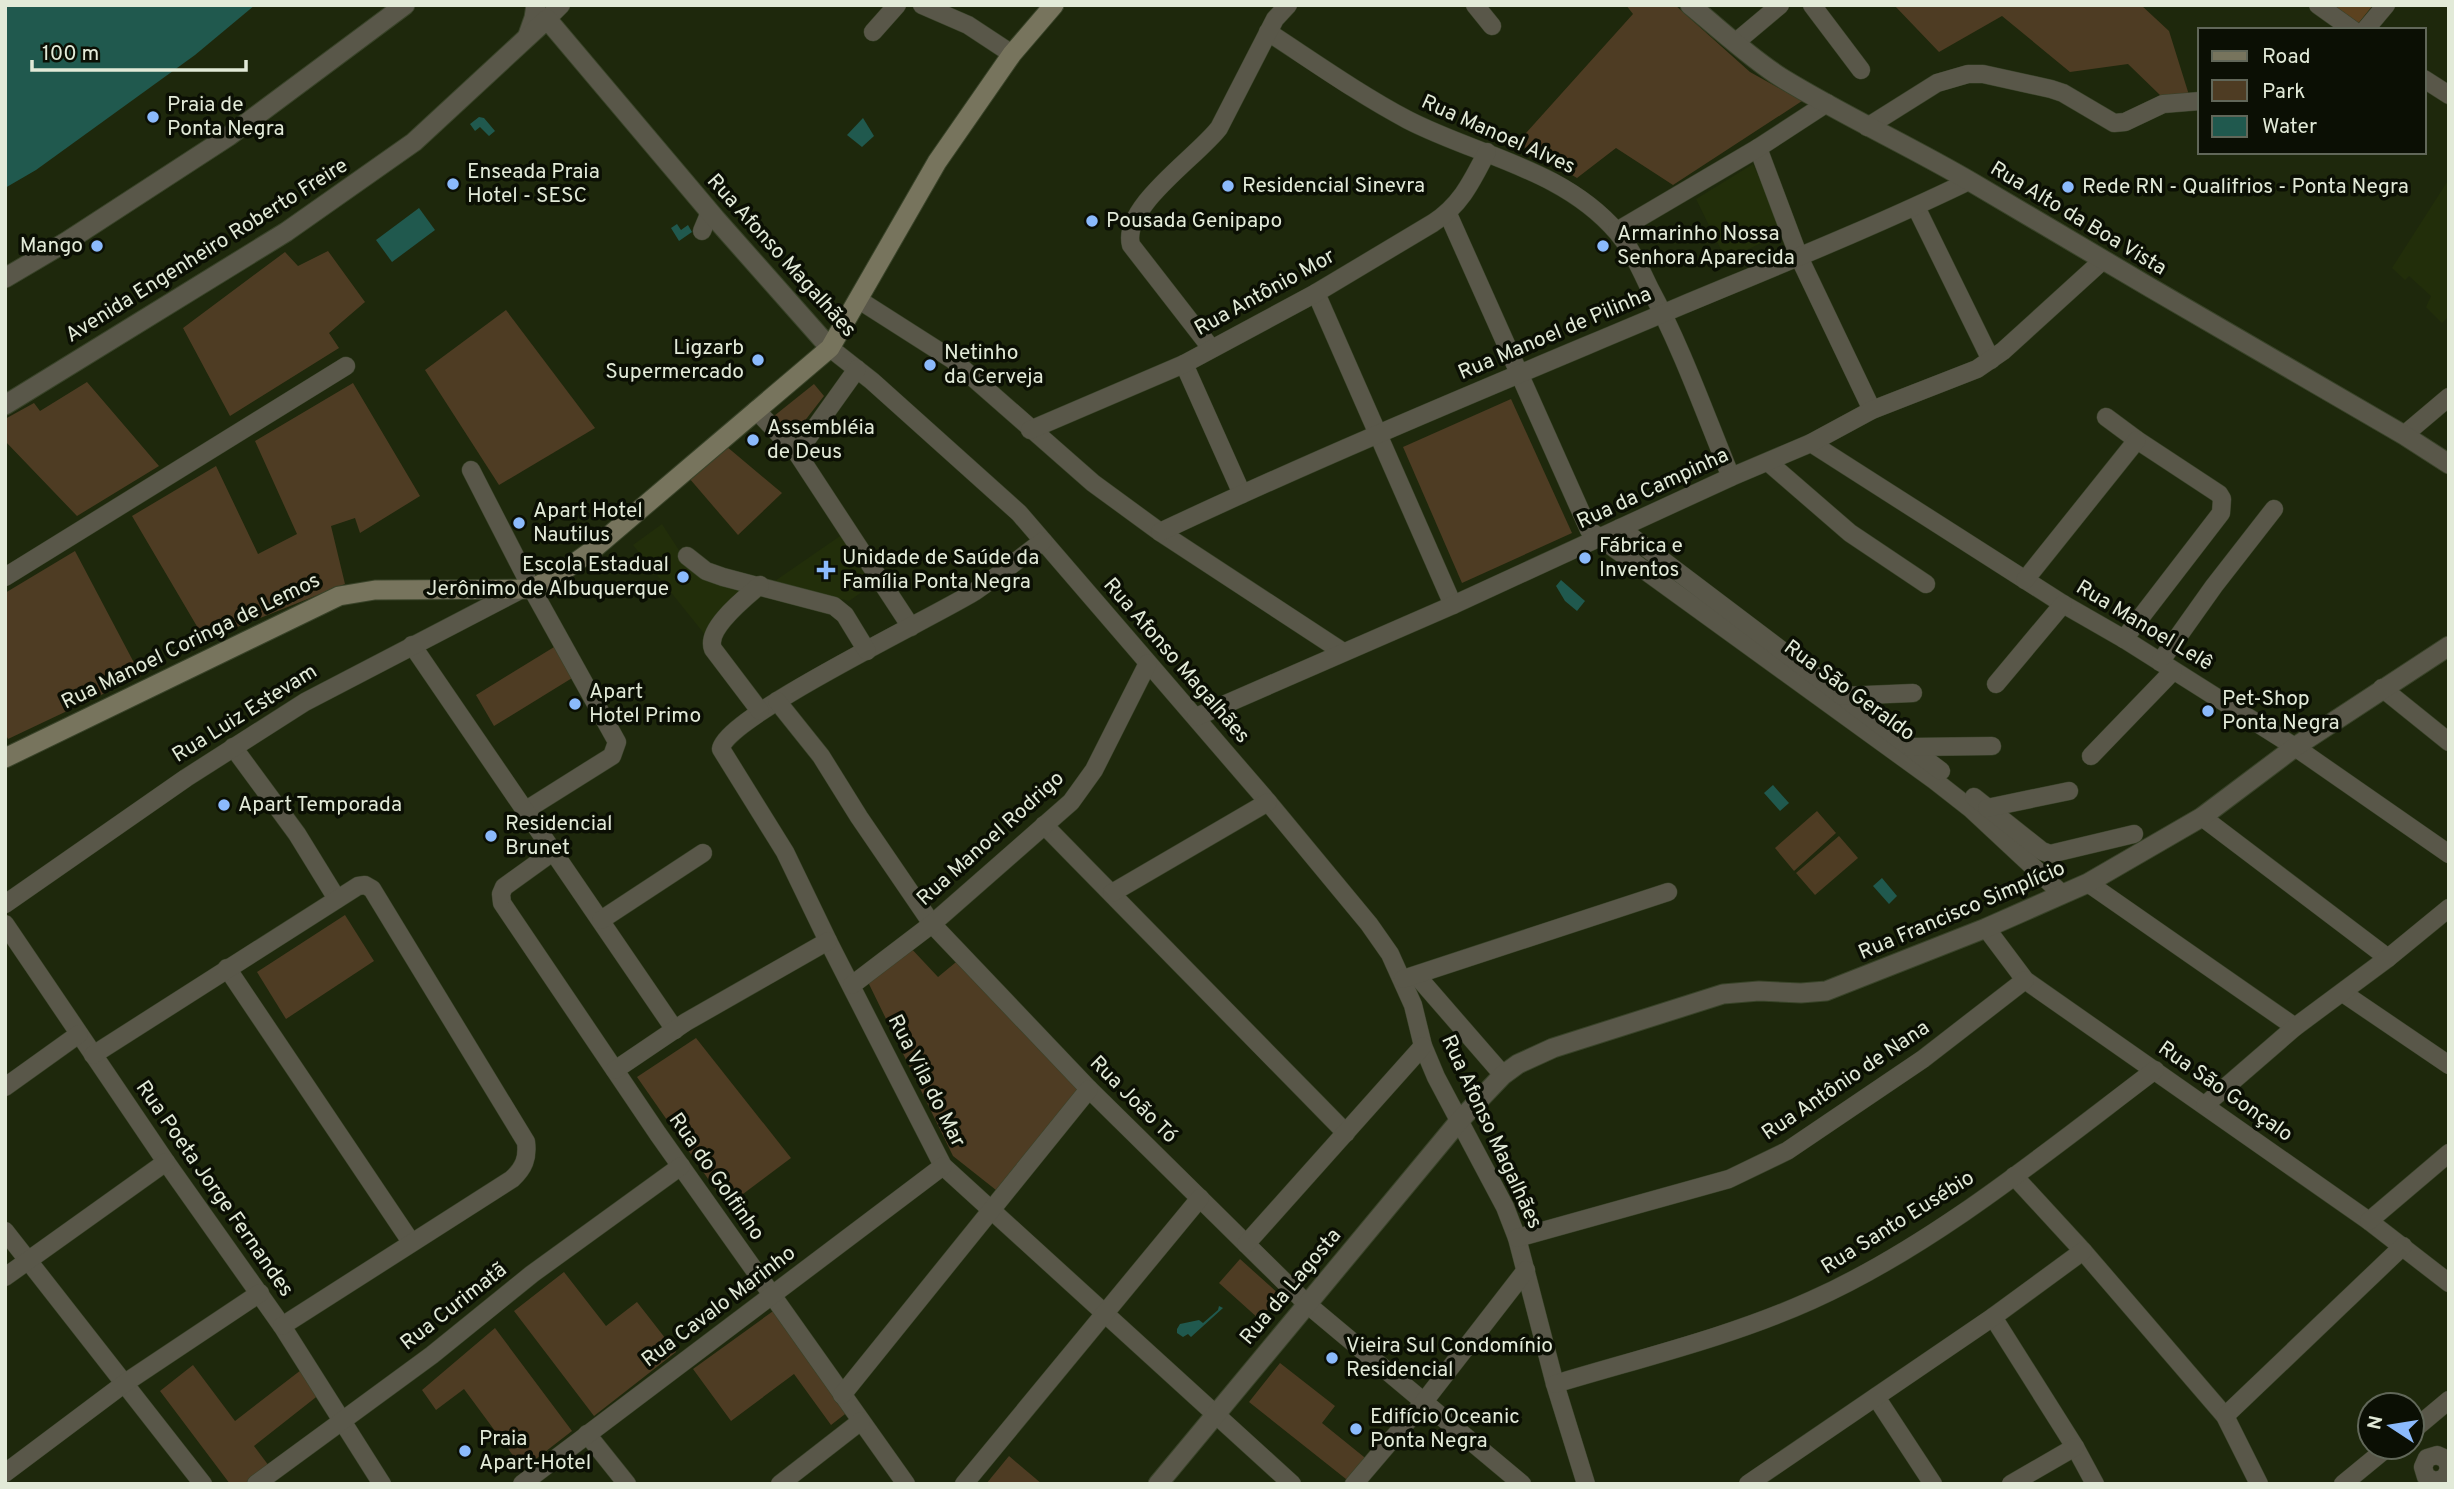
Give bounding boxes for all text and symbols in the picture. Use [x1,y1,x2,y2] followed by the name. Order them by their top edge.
[32,28,245,72] scale bar
[2198,28,2426,154] legend
[42,41,99,68] text: 100 m
[2262,44,2311,71] text: Road
[2262,79,2305,106] text: Park
[1417,89,1579,181] street label: Rua Manoel Alves
[167,92,284,143] place label: Praia de Ponta Negra
[145,109,161,125] marker: Praia de Ponta Negra
[2262,114,2317,141] text: Water
[61,153,353,349] street label: Avenida Engenheiro Roberto Freire
[1985,156,2171,282] street label: Rua Alto da Boa Vista
[467,159,600,210] place label: Enseada Praia Hotel - SESC
[700,169,862,343] street label: Rua Afonso Magalhães
[1242,173,1425,200] place label: Residencial Sinevra
[2082,174,2409,201] place label: Rede RN - Qualifrios - Ponta Negra
[445,176,461,192] marker: Enseada Praia Hotel - SESC
[1220,178,1236,194] marker: Residencial Sinevra
[2060,179,2076,195] marker: Rede RN - Qualifrios - Ponta Negra
[1106,208,1282,235] place label: Pousada Genipapo
[1084,213,1100,229] marker: Pousada Genipapo
[1617,221,1795,272] place label: Armarinho Nossa Senhora Aparecida
[20,233,83,260] place label: Mango
[89,238,105,254] marker: Mango
[1595,238,1611,254] marker: Armarinho Nossa Senhora Aparecida
[1190,243,1340,343] street label: Rua Antônio Mor
[1454,281,1656,387] street label: Rua Manoel de Pilinha
[605,335,744,386] place label: Ligzarb Supermercado
[944,340,1044,391] place label: Netinho da Cerveja
[750,352,766,368] marker: Ligzarb Supermercado
[922,357,938,373] marker: Netinho da Cerveja
[767,415,875,466] place label: Assembléia de Deus
[745,432,761,448] marker: Assembléia de Deus
[1573,442,1733,536] street label: Rua da Campinha
[533,498,643,549] place label: Apart Hotel Nautilus
[511,515,527,531] marker: Apart Hotel Nautilus
[1599,533,1683,584] place label: Fábrica e Inventos
[842,545,1039,596] place label: Unidade de Saúde da Família Ponta Negra
[1577,550,1593,566] marker: Fábrica e Inventos
[426,552,669,603] place label: Escola Estadual Jerônimo de Albuquerque
[816,560,836,580] marker: Unidade de Saúde da Família Ponta Negra
[57,567,325,717] street label: Rua Manoel Coringa de Lemos
[675,569,691,585] marker: Escola Estadual Jerônimo de Albuquerque
[1097,573,1255,749] street label: Rua Afonso Magalhães
[2071,575,2217,677] street label: Rua Manoel Lelê
[1778,634,1920,748] street label: Rua São Geraldo
[167,659,323,769] street label: Rua Luiz Estevam
[589,679,701,730] place label: Apart Hotel Primo
[2222,686,2339,737] place label: Pet-Shop Ponta Negra
[567,696,583,712] marker: Apart Hotel Primo
[2200,703,2216,719] marker: Pet-Shop Ponta Negra
[912,766,1070,912] street label: Rua Manoel Rodrigo
[238,792,402,819] place label: Apart Temporada
[216,797,232,813] marker: Apart Temporada
[505,811,613,862] place label: Residencial Brunet
[483,828,499,844] marker: Residencial Brunet
[1855,855,2069,967] street label: Rua Francisco Simplício
[881,1010,971,1152] street label: Rua Vila do Mar
[1757,1015,1935,1147] street label: Rua Antônio de Nana
[1434,1031,1548,1233] street label: Rua Afonso Magalhães
[2152,1035,2298,1149] street label: Rua São Gonçalo
[1083,1050,1183,1150] street label: Rua João Tó
[129,1075,299,1303] street label: Rua Poeta Jorge Fernandes
[662,1108,770,1246] street label: Rua do Golfinho
[1816,1165,1980,1281] street label: Rua Santo Eusébio
[1234,1223,1348,1351] street label: Rua da Lagosta
[636,1240,802,1374] street label: Rua Cavalo Marinho
[395,1257,513,1357] street label: Rua Curimatã
[1346,1333,1553,1384] place label: Vieira Sul Condomínio Residencial
[1324,1350,1340,1366] marker: Vieira Sul Condomínio Residencial
[2356,1391,2426,1461] north arrow
[1370,1404,1520,1455] place label: Edifício Oceanic Ponta Negra
[2363,1414,2389,1432] text: N
[1348,1421,1364,1437] marker: Edifício Oceanic Ponta Negra
[479,1426,591,1477] place label: Praia Apart-Hotel
[457,1443,473,1459] marker: Praia Apart-Hotel

